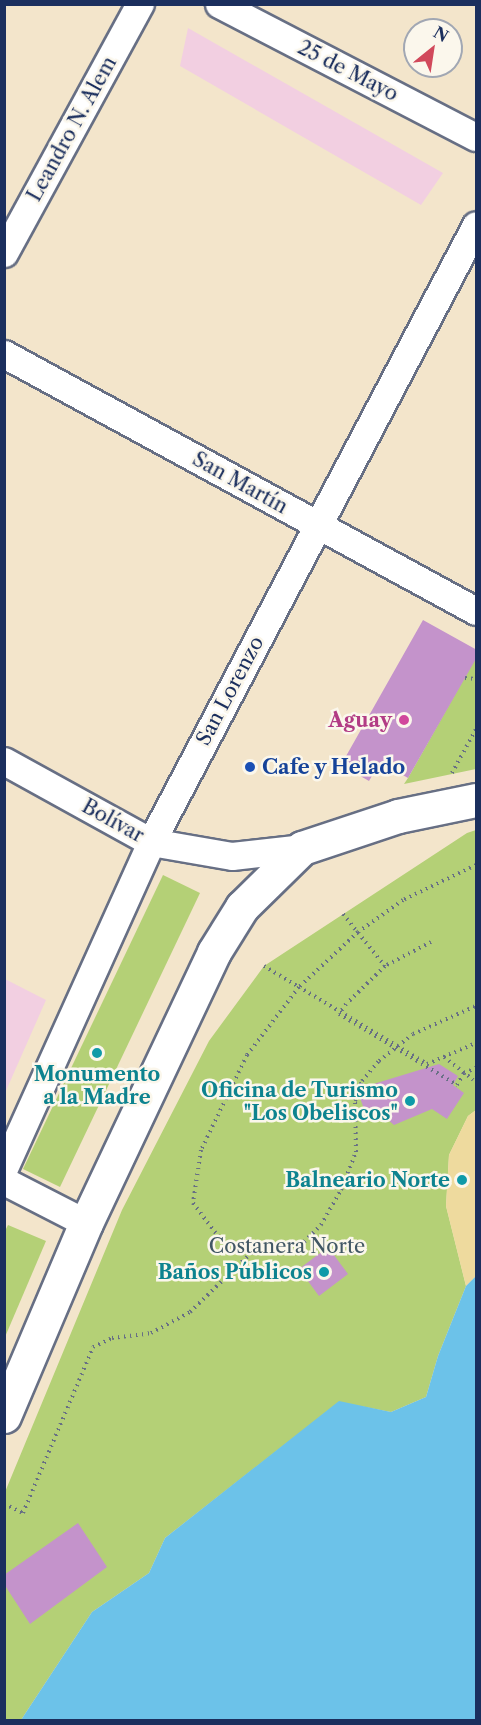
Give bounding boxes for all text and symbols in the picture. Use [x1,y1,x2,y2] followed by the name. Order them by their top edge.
[403,18,463,78] north arrow
[430,22,452,46] text: N
[294,35,402,107] street label: 25 de Mayo
[22,52,122,206] street label: Leandro N. Alem
[188,447,292,519] street label: San Martín
[191,632,269,750] street label: San Lorenzo
[328,708,392,732] place label: Aguay
[397,713,411,727] marker: Aguay
[262,755,406,779] place label: Cafe y Helado
[243,760,257,774] marker: Cafe y Helado
[78,794,148,848] street label: Bolívar
[90,1046,104,1060] marker: Monumento a la Madre
[34,1062,160,1109] place label: Monumento a la Madre
[200,1078,398,1125] place label: Oficina de Turismo "Los Obeliscos"
[403,1094,417,1108] marker: Oficina de Turismo "Los Obeliscos"
[285,1168,450,1192] place label: Balneario Norte
[455,1173,469,1187] marker: Balneario Norte
[209,1234,365,1258] park label: Costanera Norte
[158,1260,312,1284] place label: Baños Públicos
[317,1265,331,1279] marker: Baños Públicos

